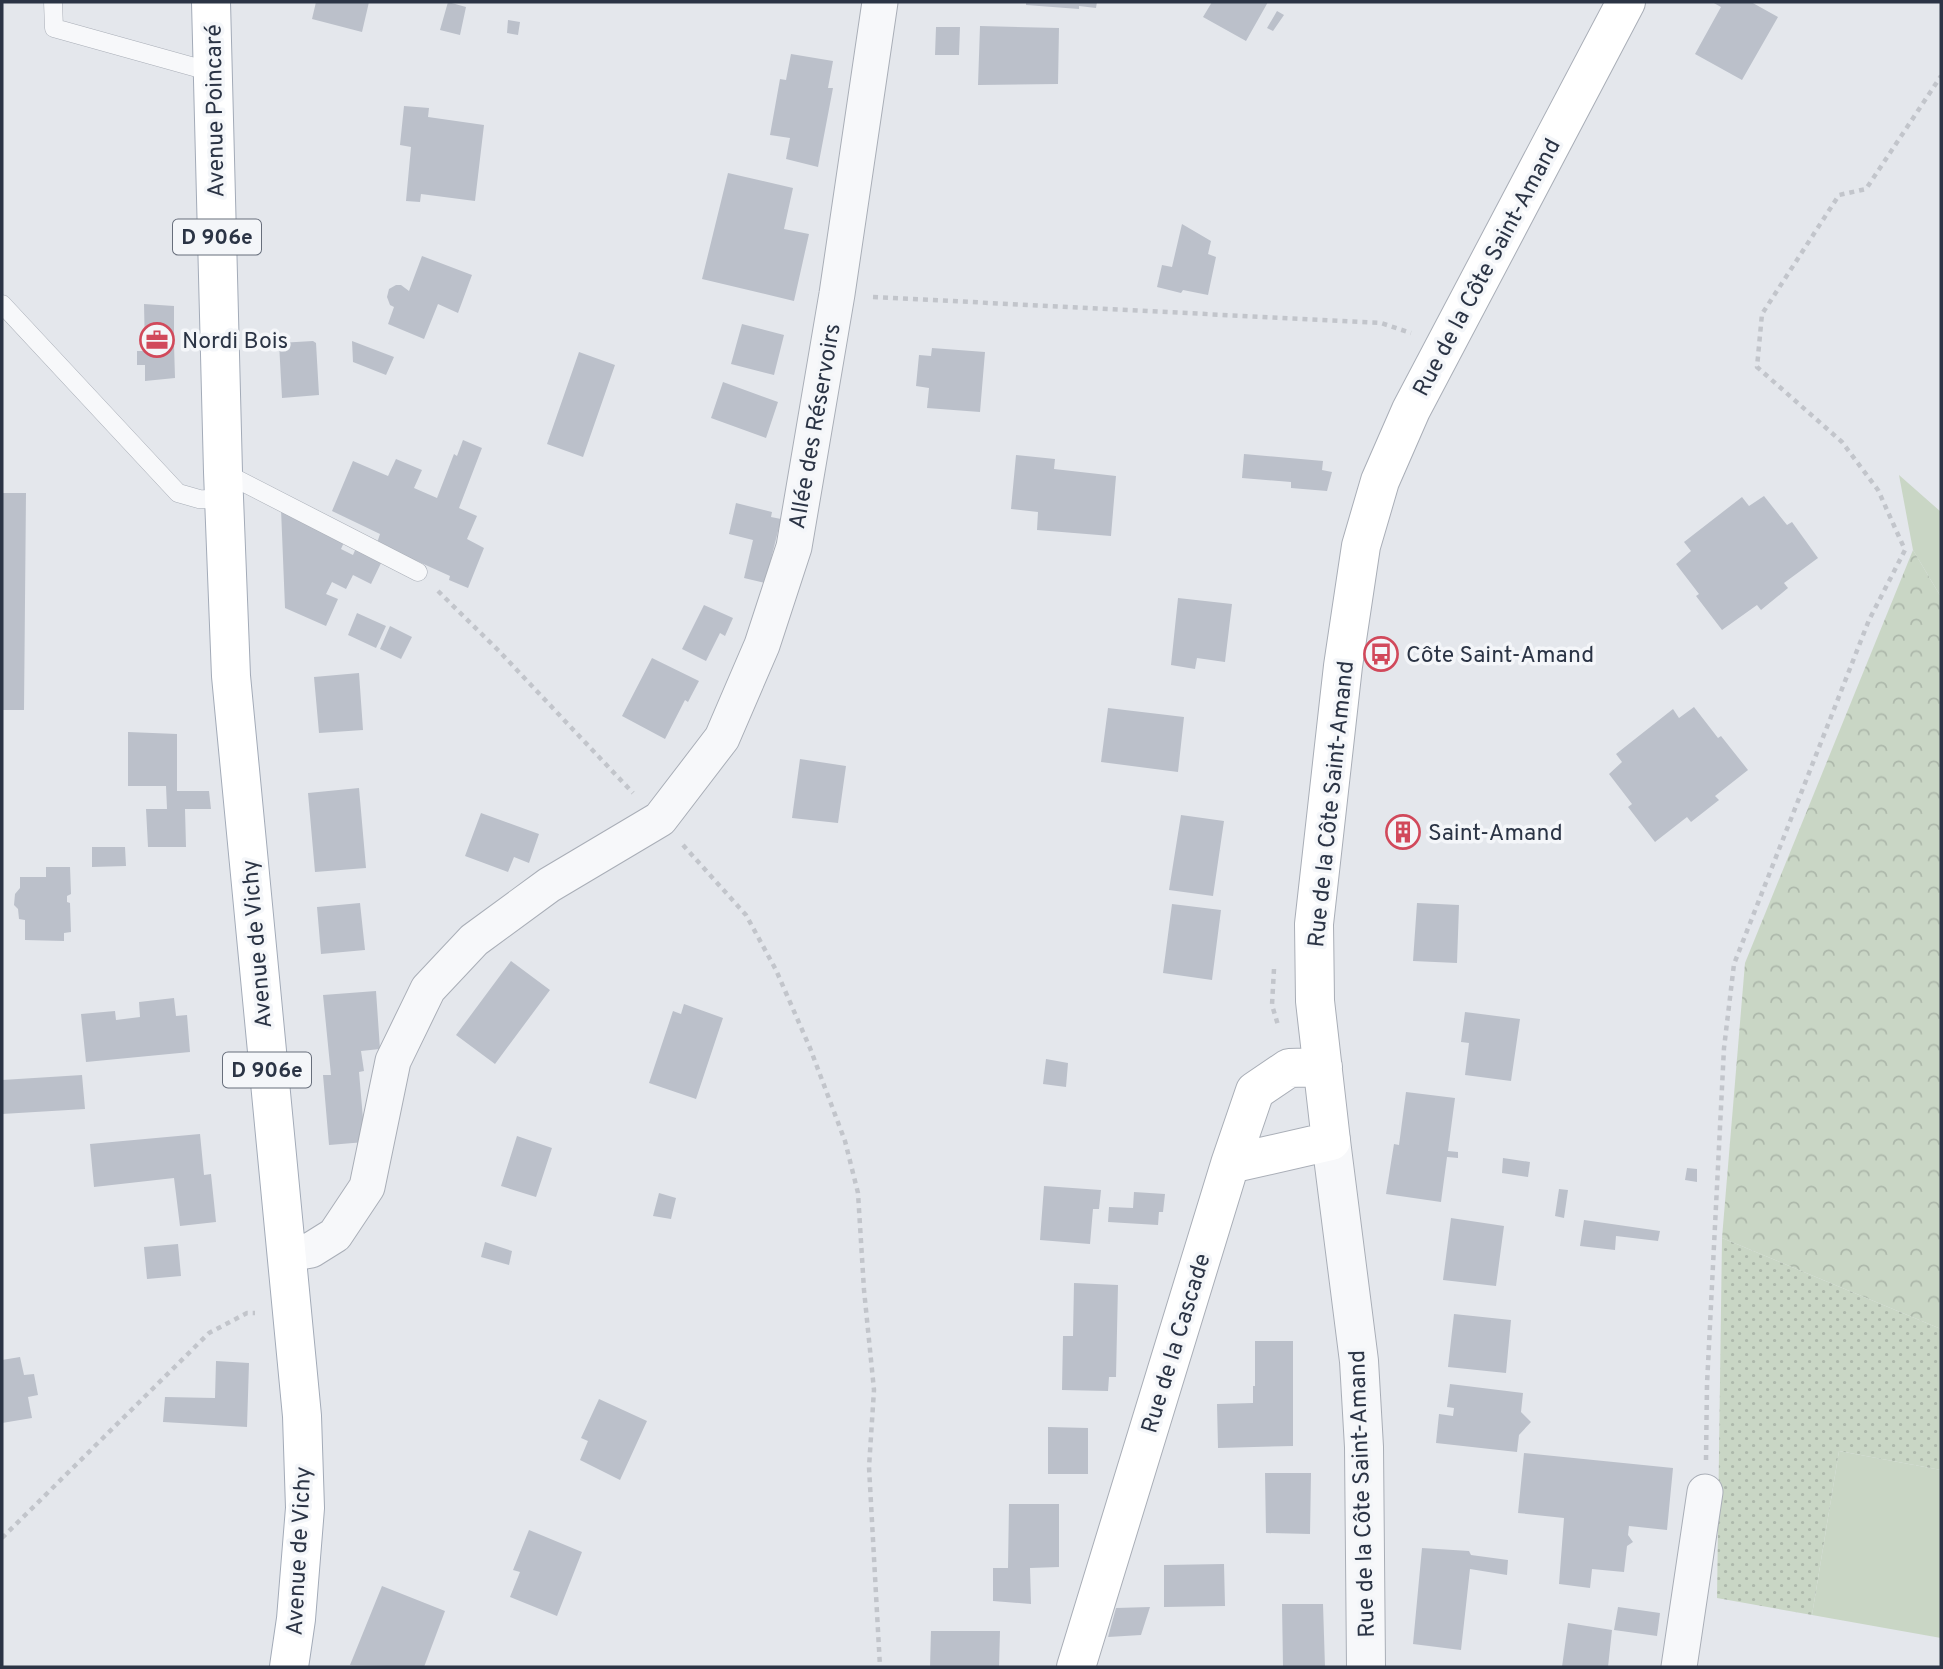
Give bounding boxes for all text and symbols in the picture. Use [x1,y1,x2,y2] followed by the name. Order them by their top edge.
[200,24,233,198] street label: Avenue Poincaré
[1408,134,1569,402] street label: Rue de la Côte Saint-Amand
[173,219,261,254] road number: D 906e
[138,321,176,359] office icon: Nordi Bois
[784,321,849,532] street label: Allée des Réservoirs
[182,328,288,357] place label: Nordi Bois
[1362,635,1400,673] bus stop icon: Côte Saint-Amand
[1406,642,1594,671] place label: Côte Saint-Amand
[1303,660,1362,949] street label: Rue de la Côte Saint-Amand
[1384,813,1422,851] building icon: Saint-Amand
[1428,820,1563,849] place label: Saint-Amand
[237,858,280,1029] street label: Avenue de Vichy
[223,1052,311,1088] road number: D 906e
[1136,1250,1219,1437] street label: Rue de la Cascade
[1344,1350,1383,1638] street label: Rue de la Côte Saint-Amand
[282,1466,319,1637] street label: Avenue de Vichy

